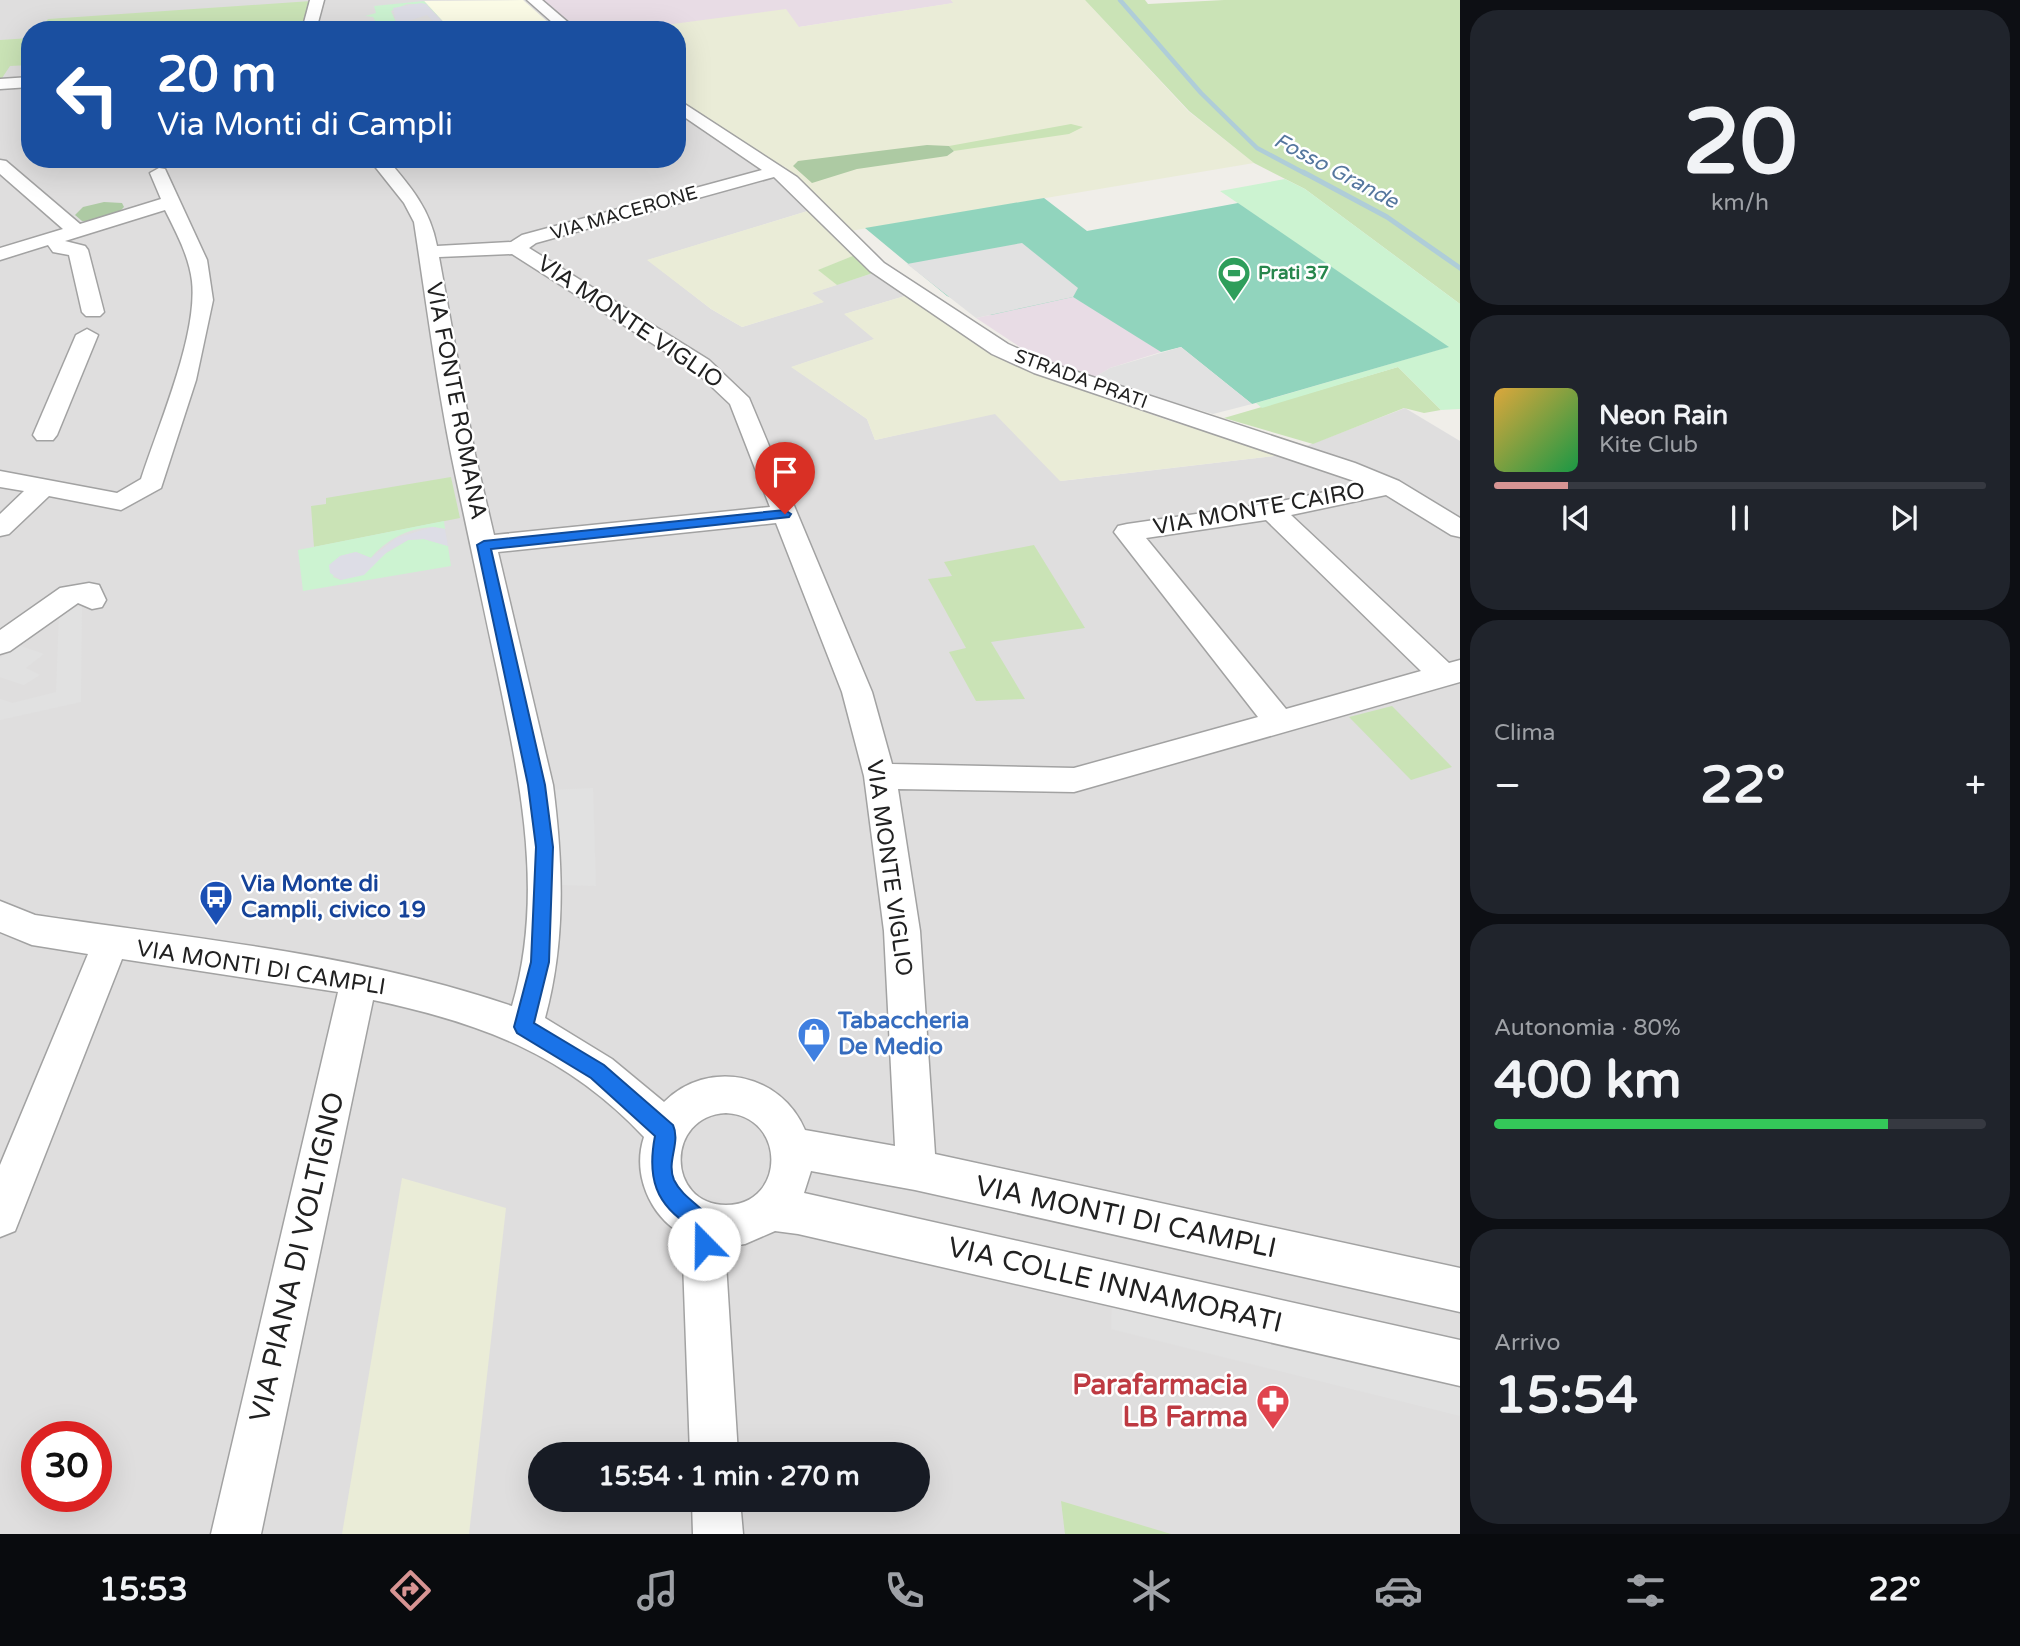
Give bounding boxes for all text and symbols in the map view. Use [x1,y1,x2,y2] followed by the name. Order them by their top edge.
[157,46,276,105] text: 20 m
[42,49,133,140] icon: left
[1683,88,1797,198] text: 20
[157,106,453,144] text: Via Monti di Campli
[1270,128,1403,215] water label: Fosso Grande
[548,182,700,244] street label: VIA MACERONE
[1711,189,1769,217] text: km/h
[532,249,728,395] street label: VIA MONTE VIGLIO
[1215,254,1253,303] sports icon: Prati 37
[1258,262,1329,284] place label: Prati 37
[419,280,493,522] street label: VIA FONTE ROMANA
[1012,345,1150,413] street label: STRADA PRATI
[1599,400,1728,431] text: Neon Rain
[1599,431,1698,459] text: Kite Club
[755,442,815,514] pin
[766,453,804,491] icon: arrive
[1151,477,1367,541] street label: VIA MONTE CAIRO
[1557,499,1595,537] icon: previous
[1721,499,1759,537] icon: pause
[1885,499,1923,537] icon: next
[1494,719,1555,747] text: Clima
[1700,754,1785,817] text: 22°
[860,758,918,978] street label: VIA MONTE VIGLIO
[1494,763,1521,809] text: −
[1965,763,1986,809] text: +
[241,870,426,924] place label: Via Monte di Campli, civico 19
[197,878,235,927] bus stop icon: Via Monte di Campli, civico 19
[134,934,388,1002] street label: VIA MONTI DI CAMPLI
[837,1007,969,1061] place label: Tabaccheria De Medio
[1494,1014,1681,1042] text: Autonomia · 80%
[795,1015,833,1064] shop icon: Tabaccheria De Medio
[1494,1049,1682,1112] text: 400 km
[242,1089,352,1425] street label: VIA PIANA DI VOLTIGNO
[972,1168,1280,1266] street label: VIA MONTI DI CAMPLI
[667,1207,741,1281] position arrow
[944,1230,1286,1340] street label: VIA COLLE INNAMORATI
[1494,1329,1560,1357] text: Arrivo
[1494,1364,1638,1427] text: 15:54
[1072,1368,1248,1434] place label: Parafarmacia LB Farma
[1254,1382,1292,1431] pharmacy icon: Parafarmacia LB Farma
[21,1421,112,1512] speed limit sign: 30
[598,1461,860,1492] text: 15:54 · 1 min · 270 m
[386,1566,435,1615] icon: directions
[633,1566,682,1615] icon: music
[880,1566,929,1615] icon: phone
[1127,1566,1176,1615] icon: climate
[1374,1566,1423,1615] icon: car
[1621,1566,1670,1615] icon: filters
[99,1571,188,1609] text: 15:53
[1869,1571,1921,1609] text: 22°

